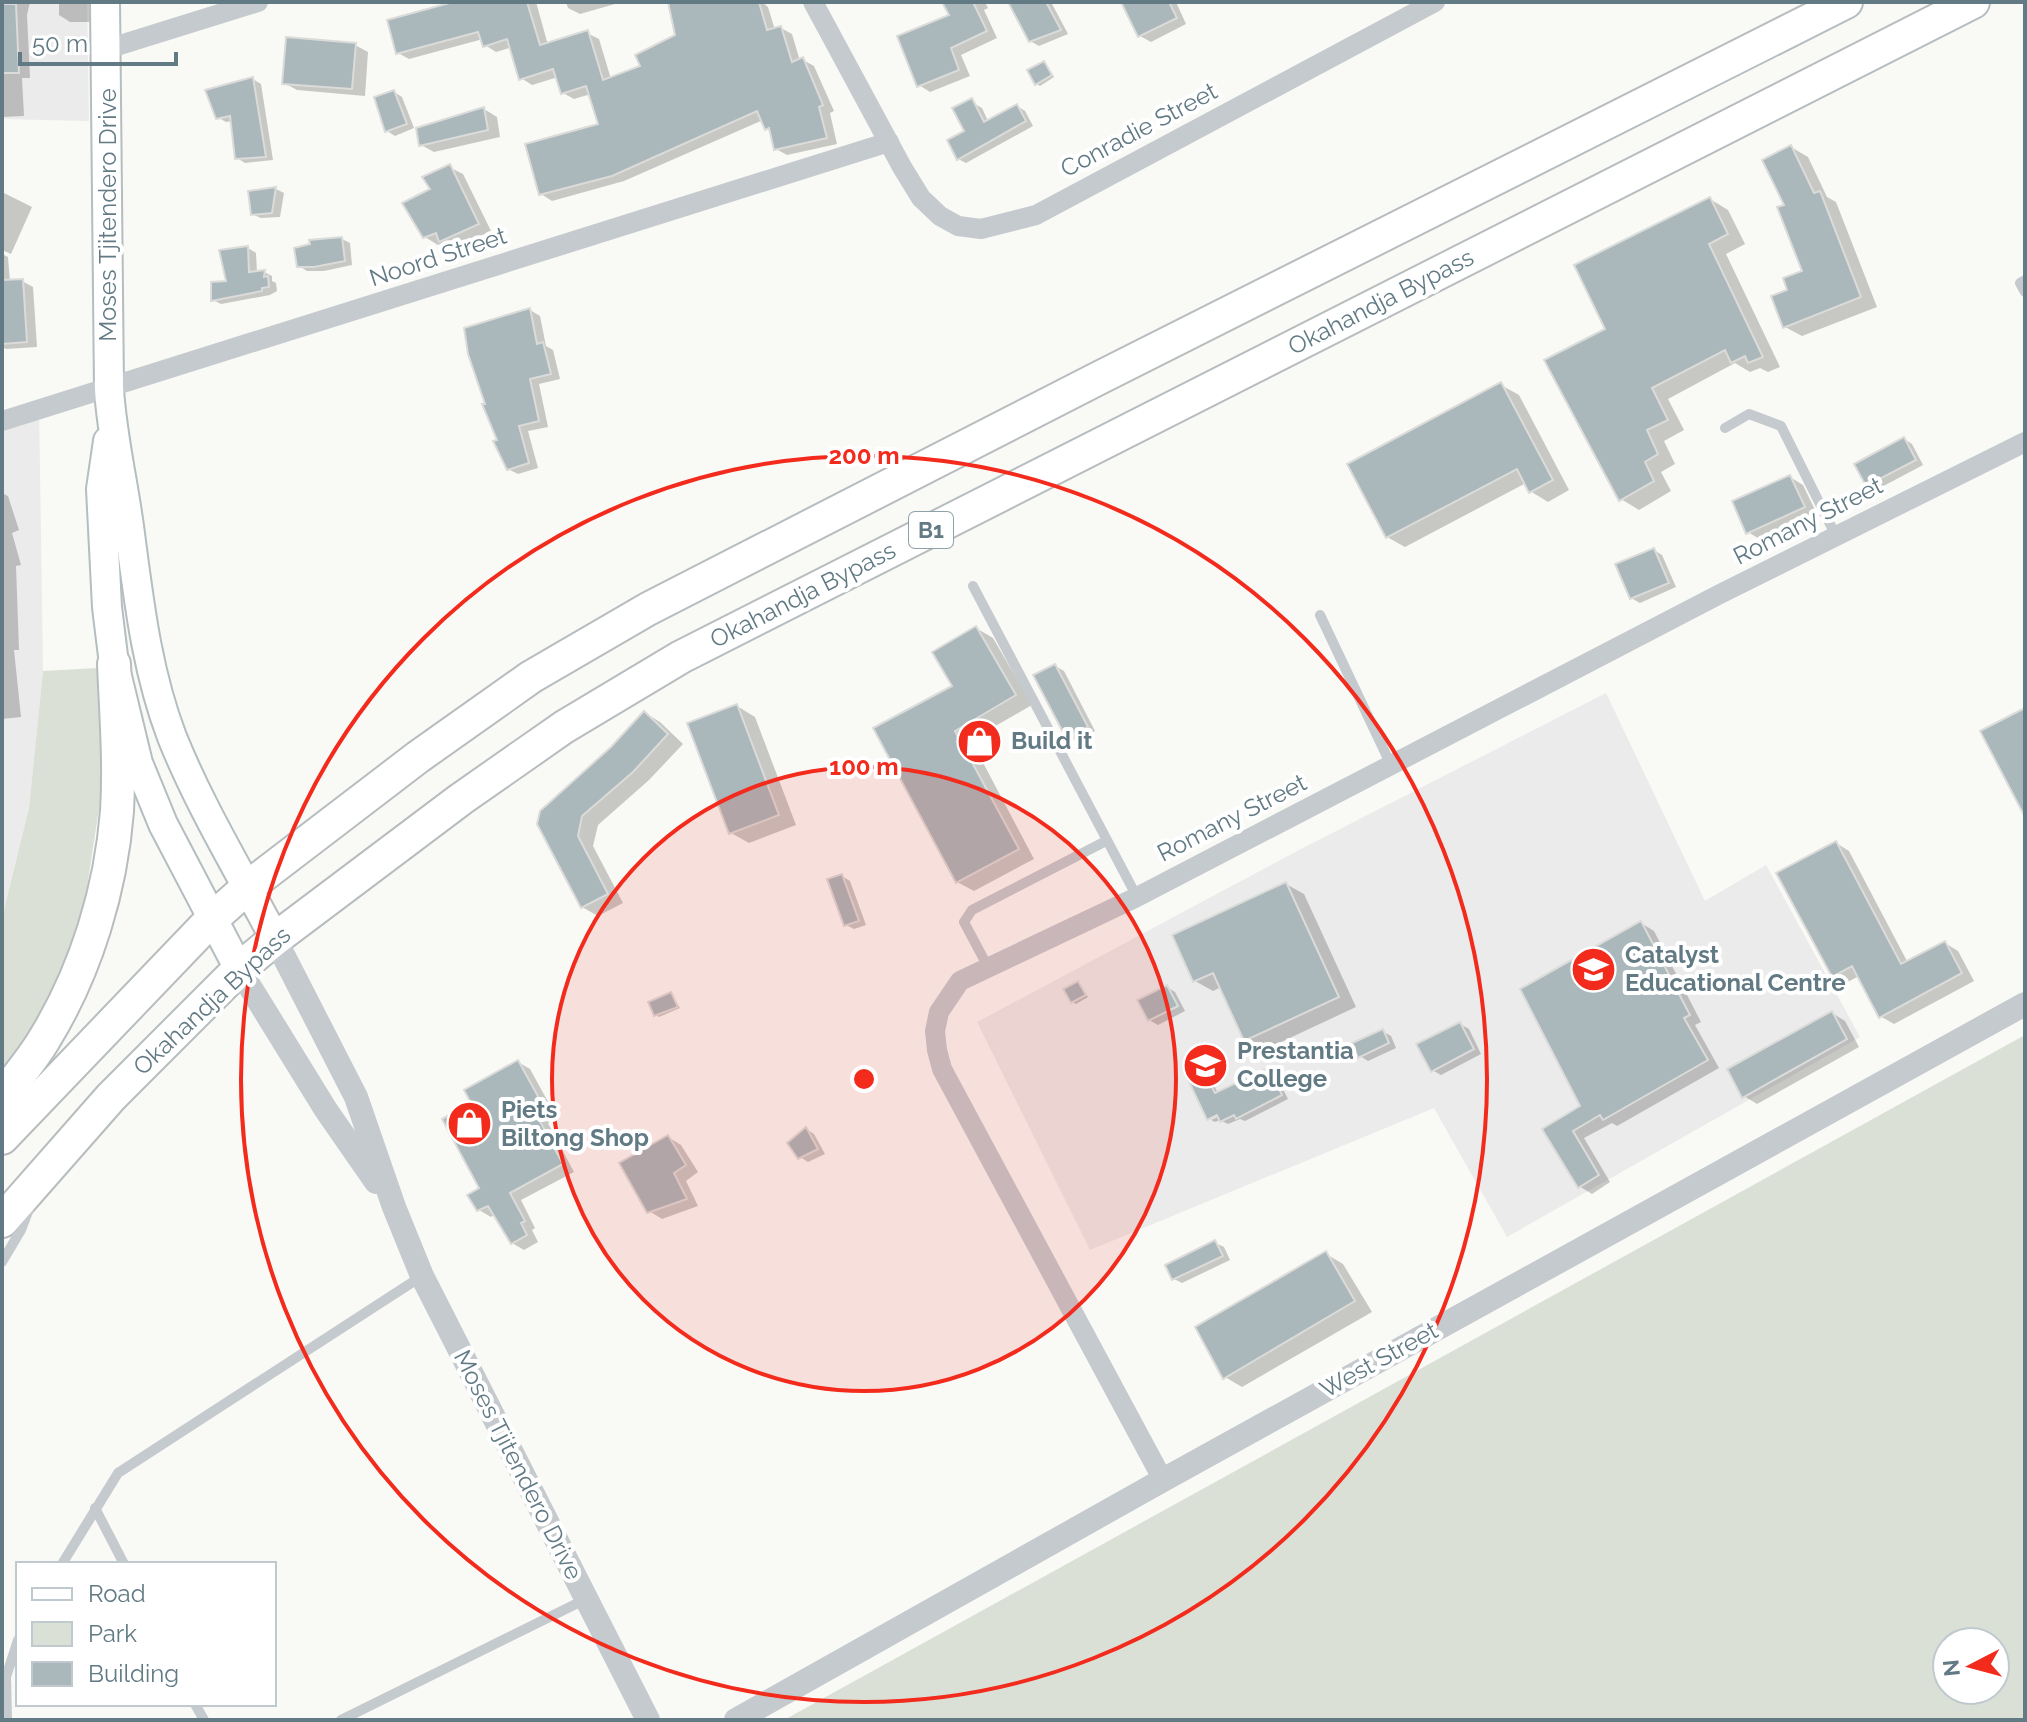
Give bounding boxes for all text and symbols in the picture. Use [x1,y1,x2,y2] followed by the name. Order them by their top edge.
[20,16,176,66] scale bar
[32,29,88,58] text: 50 m
[1056,76,1222,183] street label: Conradie Street
[93,88,122,342] street label: Moses Tjitendero Drive
[366,221,510,292] street label: Noord Street
[1283,242,1478,361] street label: Okahandja Bypass
[828,441,900,470] text: 200 m
[1728,471,1887,571] street label: Romany Street
[909,512,953,548] road number: B1
[705,535,900,654] street label: Okahandja Bypass
[956,717,1004,765] shop icon: Build it
[1011,726,1092,755] place label: Build it
[829,752,899,781] text: 100 m
[1152,768,1311,868] street label: Romany Street
[127,920,296,1081] street label: Okahandja Bypass
[1625,940,1846,997] place label: Catalyst Educational Centre
[1570,945,1618,993] school or university icon: Catalyst Educational Centre
[1237,1036,1354,1093] place label: Prestantia College
[1182,1041,1230,1089] school or university icon: Prestantia College
[850,1065,878,1093] centre of rings
[501,1095,649,1152] place label: Piets Biltong Shop
[446,1100,494,1148] shop icon: Piets Biltong Shop
[1315,1315,1443,1404] street label: West Street
[448,1345,589,1584] street label: Moses Tjitendero Drive
[16,1562,276,1706] legend
[88,1579,146,1608] text: Road
[88,1619,137,1648] text: Park
[1931,1626,2011,1706] north arrow
[1937,1658,1965,1678] text: N
[88,1659,179,1688] text: Building

